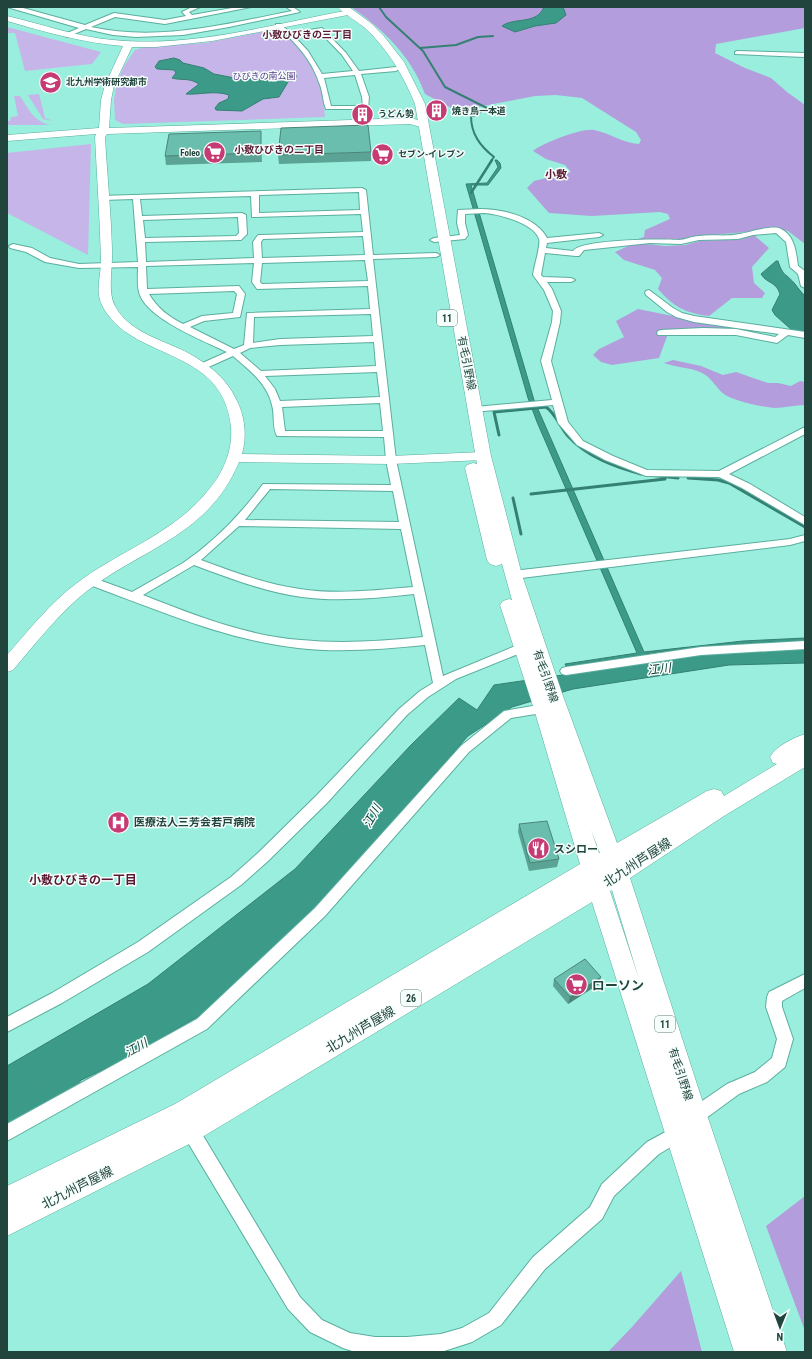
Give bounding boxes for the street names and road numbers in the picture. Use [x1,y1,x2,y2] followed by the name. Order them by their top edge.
[437,310,457,326] road number: 11
[455,335,478,391] street label: 有毛引野線
[530,648,561,704] street label: 有毛引野線
[600,835,674,890] street label: 北九州芦屋線
[401,990,421,1006] road number: 26
[323,1003,398,1056] street label: 北九州芦屋線
[655,1016,675,1032] road number: 11
[666,1046,695,1102] street label: 有毛引野線
[39,1163,115,1212] street label: 北九州芦屋線

